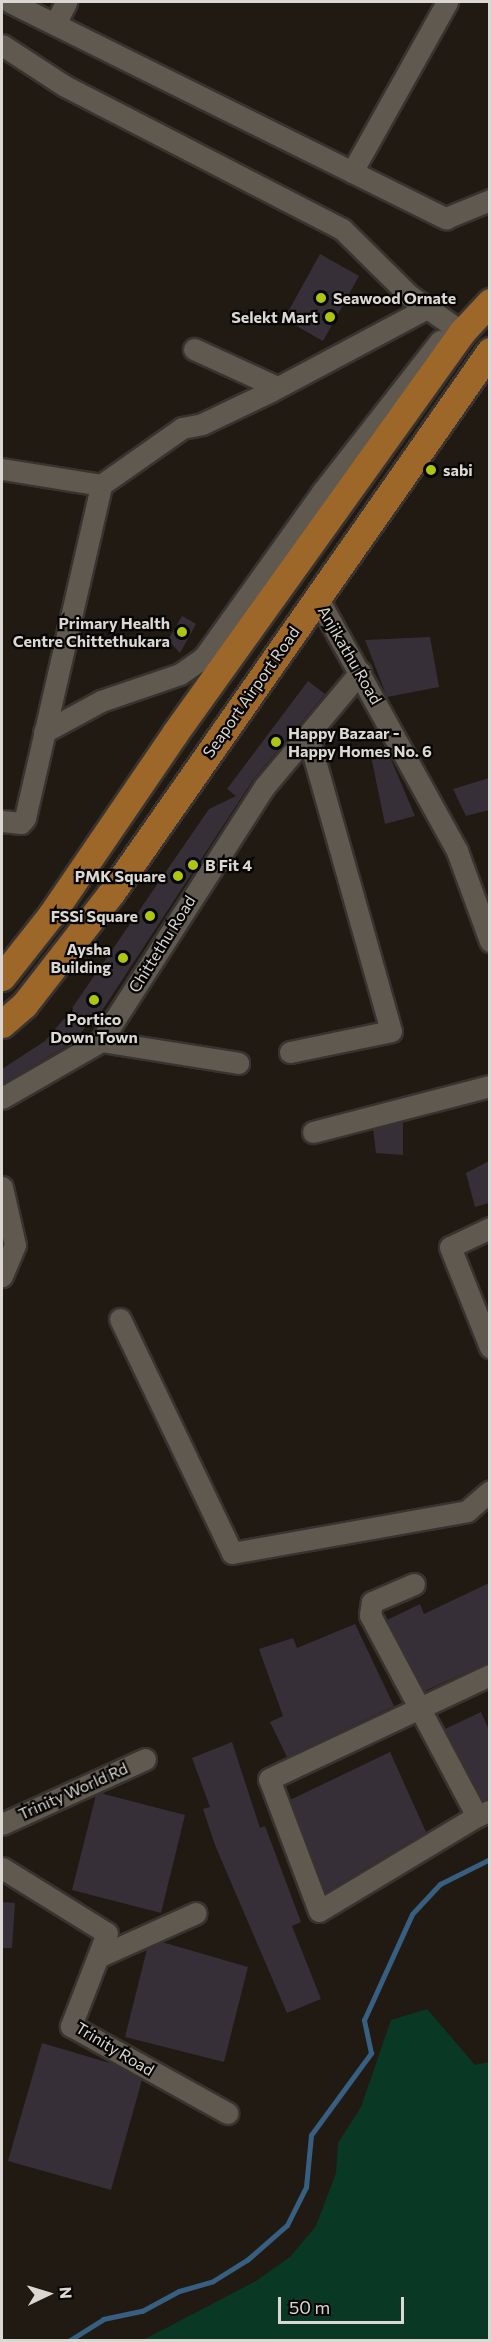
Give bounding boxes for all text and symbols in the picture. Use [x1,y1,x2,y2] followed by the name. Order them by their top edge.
[333,288,456,308] place label: Seawood Ornate
[314,291,328,305] marker: Seawood Ornate
[231,307,318,327] place label: Selekt Mart
[323,310,337,324] marker: Selekt Mart
[443,460,473,480] place label: sabi
[424,463,438,477] marker: sabi
[314,602,386,708] street label: Anjikathu Road
[13,613,170,651] place label: Primary Health Centre Chittethukara
[199,623,303,761] street label: Seaport Airport Road
[175,625,189,639] marker: Primary Health Centre Chittethukara
[288,723,432,761] place label: Happy Bazaar - Happy Homes No. 6
[269,735,283,749] marker: Happy Bazaar - Happy Homes No. 6
[205,855,252,875] place label: B Fit 4
[186,858,200,872] marker: B Fit 4
[75,866,166,886] place label: PMK Square
[171,869,185,883] marker: PMK Square
[125,892,199,996] street label: Chittethu Road
[51,906,138,926] place label: FSSi Square
[143,909,157,923] marker: FSSi Square
[51,939,111,977] place label: Aysha Building
[116,951,130,965] marker: Aysha Building
[87,993,101,1007] marker: Portico Down Town
[50,1009,138,1047] place label: Portico Down Town
[15,1758,131,1824] street label: Trinity World Rd
[72,2018,158,2080] street label: Trinity Road
[18,2264,78,2324] north arrow
[281,2285,407,2323] scale bar
[57,2286,76,2299] text: N
[289,2296,330,2318] text: 50 m

